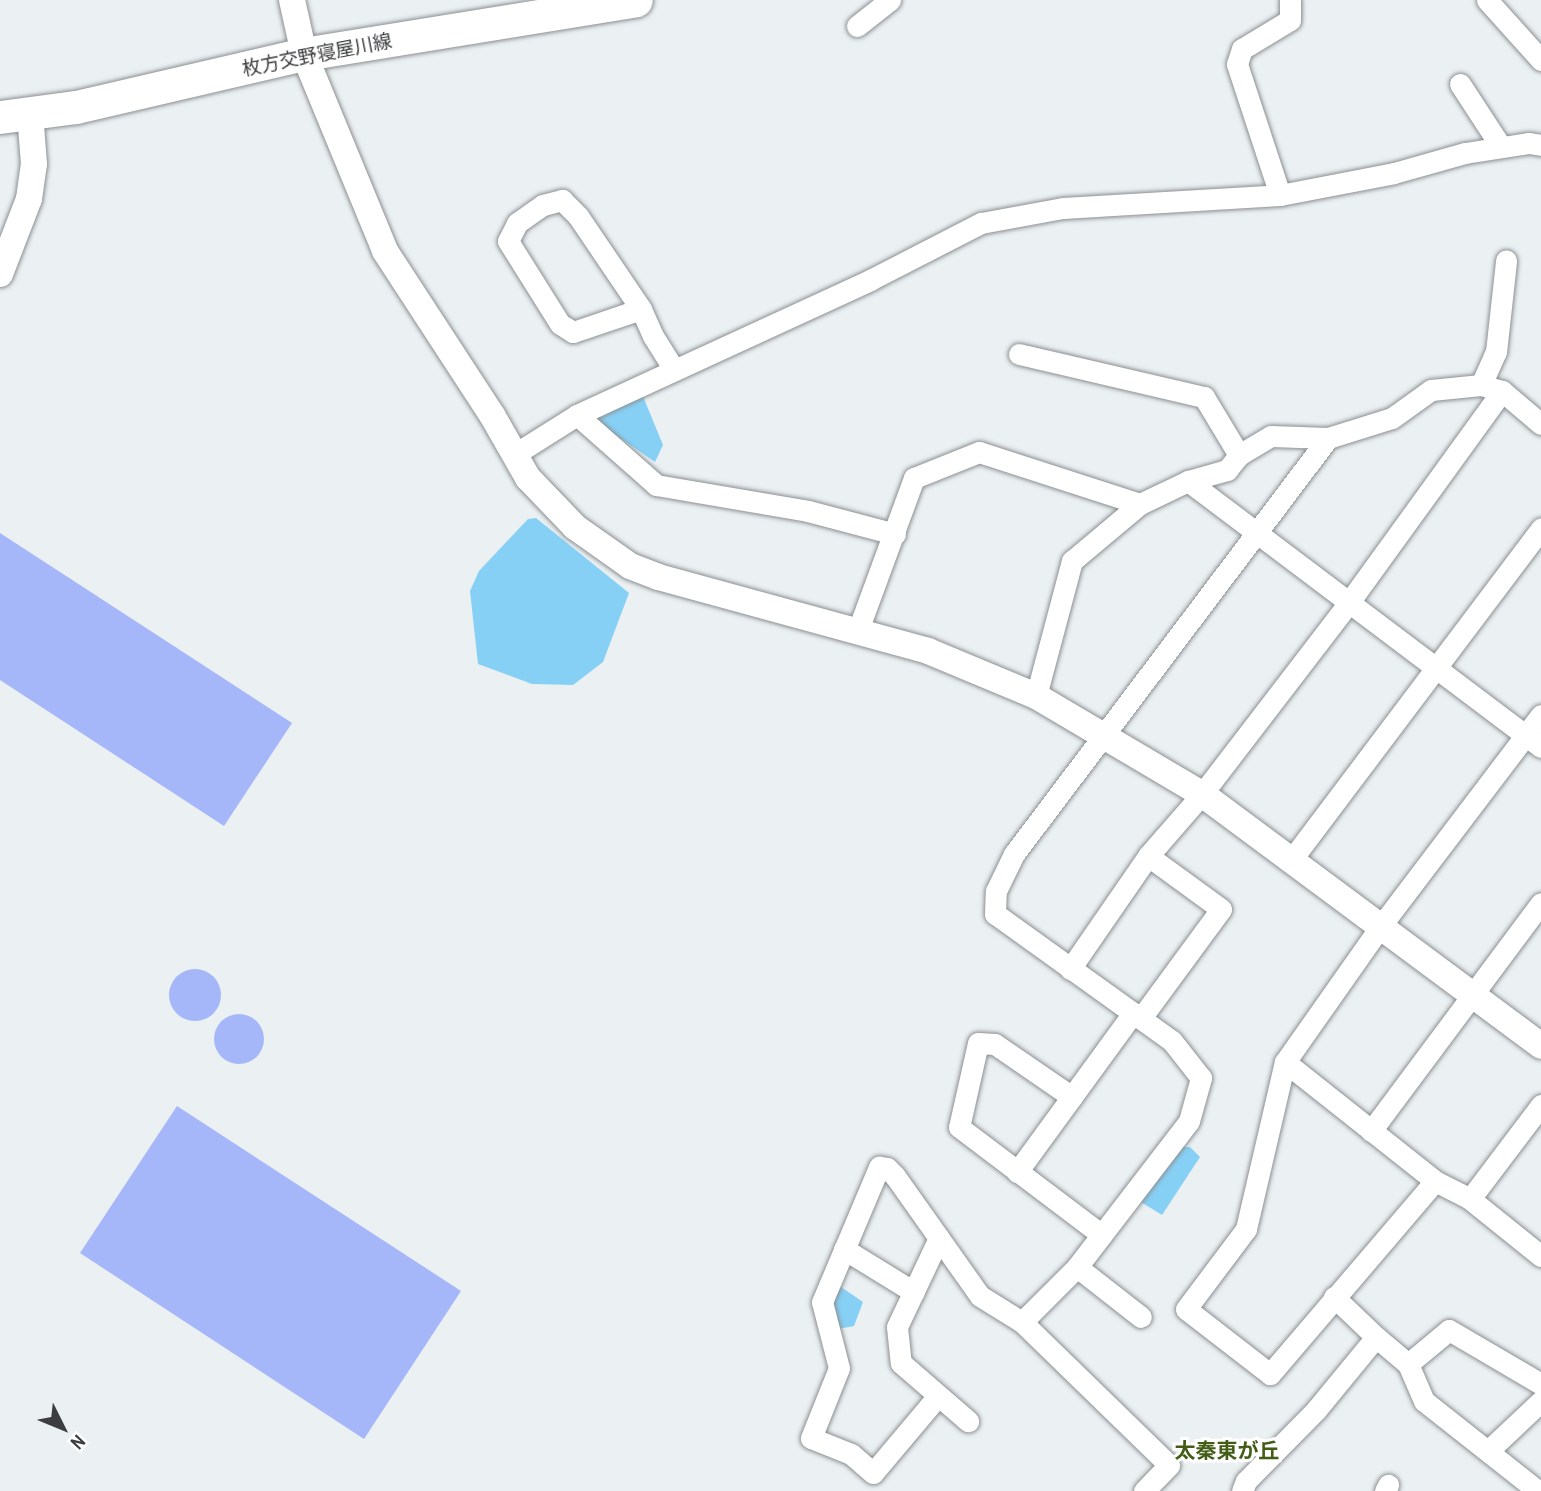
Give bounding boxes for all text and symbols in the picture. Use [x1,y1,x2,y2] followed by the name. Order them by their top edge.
[240,29,394,81] street label: 枚方交野寝屋川線
[28,1393,98,1463] north arrow
[65,1429,92,1455] text: N
[1175,1438,1279,1464] district label: 太秦東が丘

